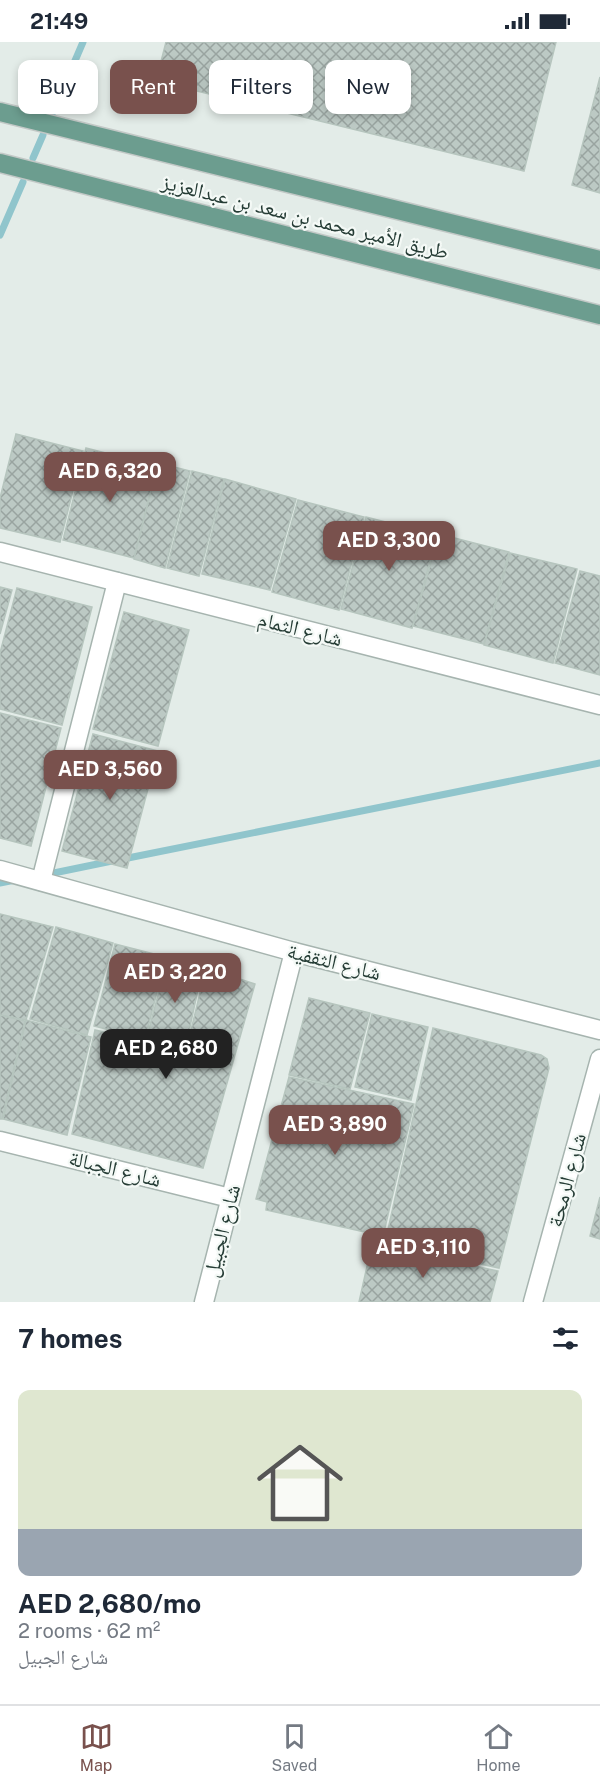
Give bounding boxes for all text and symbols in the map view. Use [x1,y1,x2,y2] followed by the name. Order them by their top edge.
[30,8,88,34] text: 21:49
[18,60,98,114] chip: Buy
[110,60,197,114] chip: Rent
[209,60,313,114] chip: Filters
[325,60,411,114] chip: New
[158,168,451,265] street label: طريق الأمير محمد بن سعد بن عبدالعزيز
[41,452,179,503] pin: AED 6,320
[58,459,162,483] text: AED 6,320
[320,521,458,572] pin: AED 3,300
[337,528,441,552] text: AED 3,300
[255,606,345,653] street label: شارع الثمام
[41,750,179,801] pin: AED 3,560
[58,757,162,781] text: AED 3,560
[285,938,383,986] street label: شارع الثقفية
[106,953,244,1004] pin: AED 3,220
[123,960,227,984] text: AED 3,220
[97,1029,235,1080] pin: AED 2,680
[114,1036,218,1060] text: AED 2,680
[266,1105,404,1156] pin: AED 3,890
[283,1112,387,1136] text: AED 3,890
[542,1130,592,1230] street label: شارع الرمحة
[66,1145,164,1193] street label: شارع الجبالة
[198,1182,246,1280] street label: شارع الجبيل
[354,1228,492,1279] pin: AED 3,110
[375,1235,471,1259] text: AED 3,110
[549,1322,582,1355] icon: filters
[18,1323,122,1354] text: 7 homes
[246,1429,354,1537] icon: home
[18,1588,201,1619] text: AED 2,680/mo
[18,1619,160,1643] text: 2 rooms · 62 m²
[18,1645,108,1669] text: شارع الجبيل
[80,1720,113,1775] tab: Map
[272,1720,317,1775] tab: Saved
[476,1720,520,1775] tab: Home

